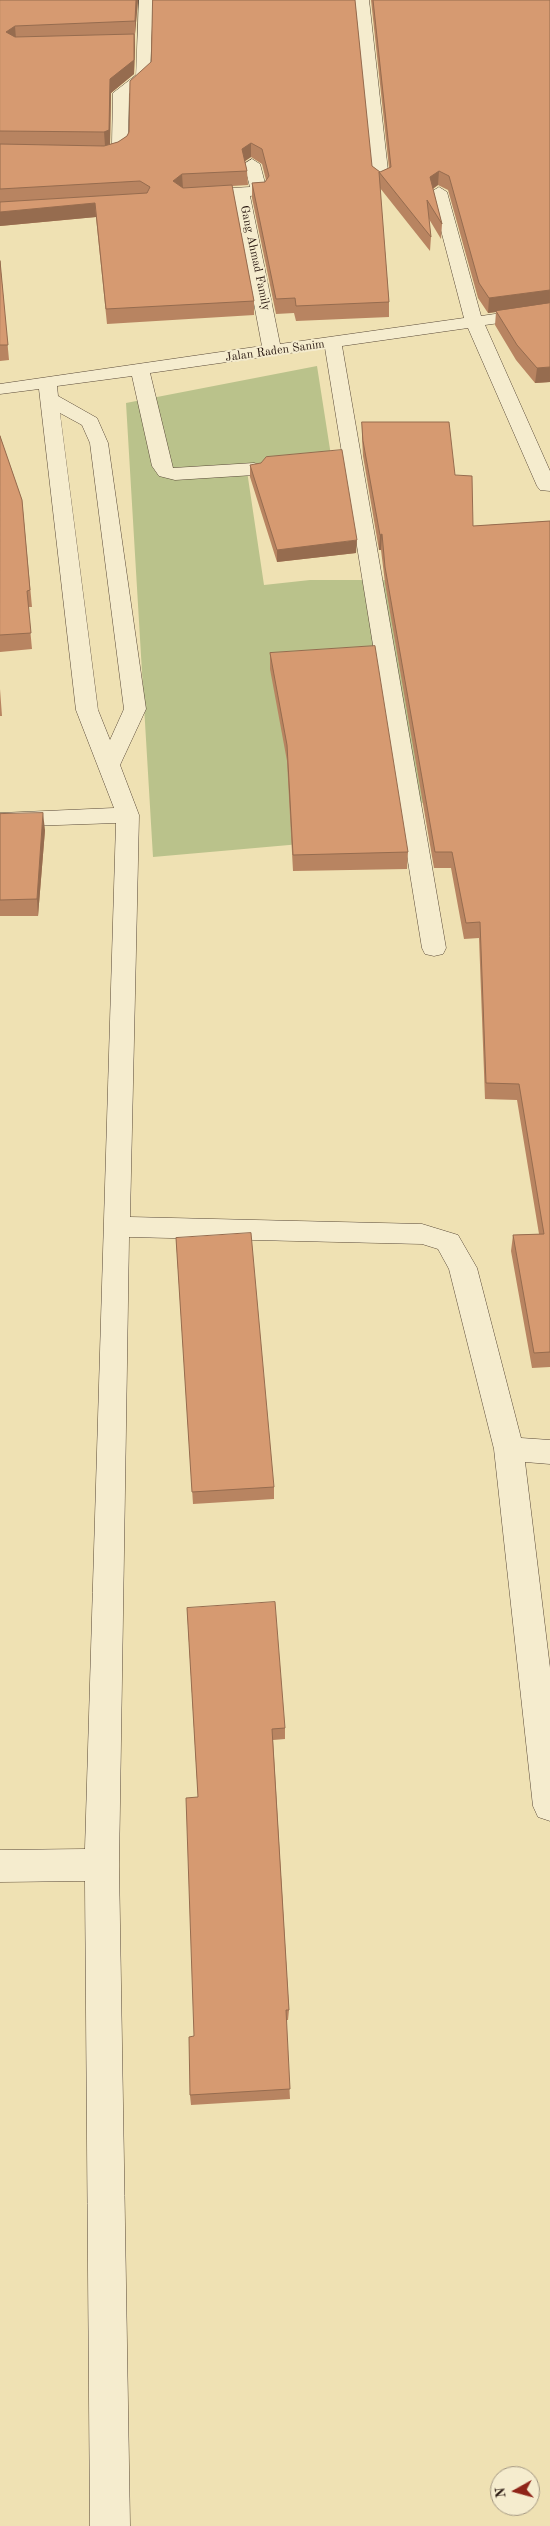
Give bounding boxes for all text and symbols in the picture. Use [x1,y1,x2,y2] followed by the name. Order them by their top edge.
[237,204,273,312] street label: Gang Ahmad Family
[224,337,326,365] street label: Jalan Raden Sanim
[490,2466,540,2516] north arrow
[494,2487,509,2499] text: N

